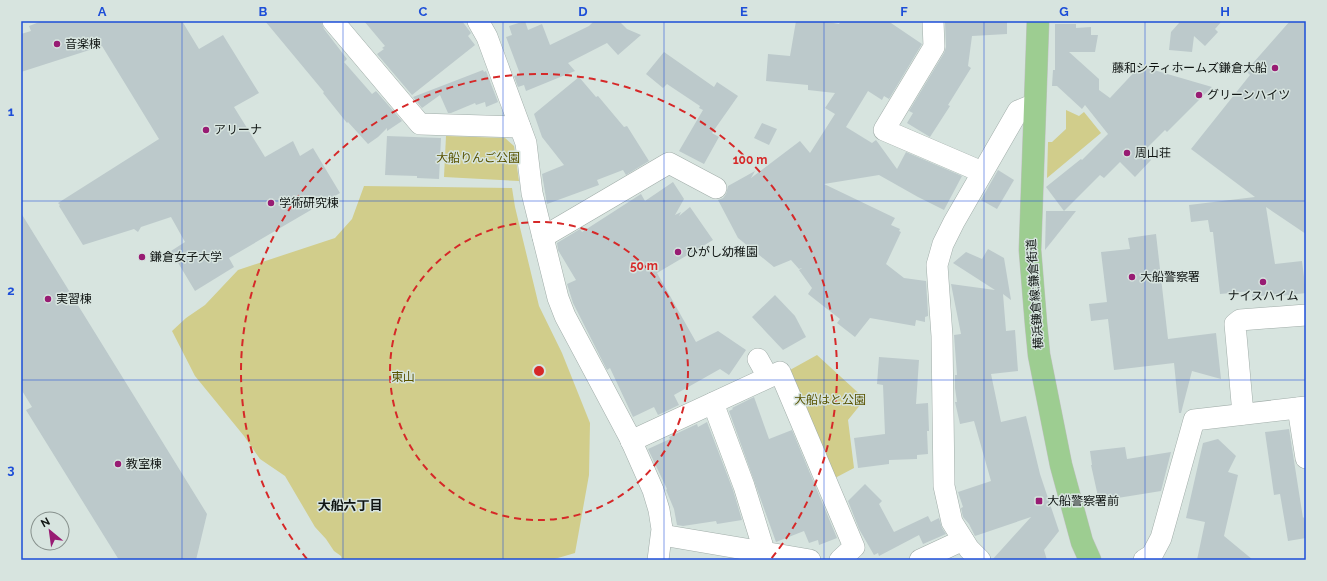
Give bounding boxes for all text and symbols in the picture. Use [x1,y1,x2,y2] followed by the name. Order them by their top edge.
[98,4,107,19] text: A
[259,4,268,19] text: B
[419,4,428,19] text: C
[578,4,588,19] text: D
[740,4,748,19] text: E
[900,4,908,19] text: F
[1059,4,1069,19] text: G
[1220,4,1230,19] text: H
[65,37,101,51] place label: 音楽棟
[52,39,62,49] marker: 音楽棟
[1112,61,1267,75] place label: 藤和シティホームズ鎌倉大船
[1270,63,1280,73] marker: 藤和シティホームズ鎌倉大船
[1207,88,1290,102] place label: グリーンハイツ
[1194,90,1204,100] marker: グリーンハイツ
[8,104,15,119] text: 1
[214,123,262,137] place label: アリーナ
[201,125,211,135] marker: アリーナ
[1135,146,1171,160] place label: 周山荘
[1122,148,1132,158] marker: 周山荘
[436,151,520,165] park label: 大船りんご公園
[733,153,767,167] text: 100 m
[279,196,339,210] place label: 学術研究棟
[266,198,276,208] marker: 学術研究棟
[1024,238,1046,350] street label: 横浜鎌倉線;鎌倉街道
[686,245,758,259] place label: ひがし幼稚園
[673,247,683,257] marker: ひがし幼稚園
[150,250,222,264] place label: 鎌倉女子大学
[137,252,147,262] marker: 鎌倉女子大学
[630,259,658,273] text: 50 m
[1140,270,1200,284] place label: 大船警察署
[1127,272,1137,282] marker: 大船警察署
[1258,277,1268,287] marker: ナイスハイム
[7,283,15,298] text: 2
[1227,289,1299,303] place label: ナイスハイム
[56,292,92,306] place label: 実習棟
[43,294,53,304] marker: 実習棟
[532,364,546,378] centre of rings
[391,370,415,384] park label: 東山
[794,393,866,407] park label: 大船はと公園
[126,457,162,471] place label: 教室棟
[113,459,123,469] marker: 教室棟
[7,462,15,477] text: 3
[1047,494,1119,508] place label: 大船警察署前
[1034,496,1044,506] marker: 大船警察署前
[317,498,383,513] district label: 大船六丁目
[30,511,70,551] north arrow
[39,515,52,530] text: N

